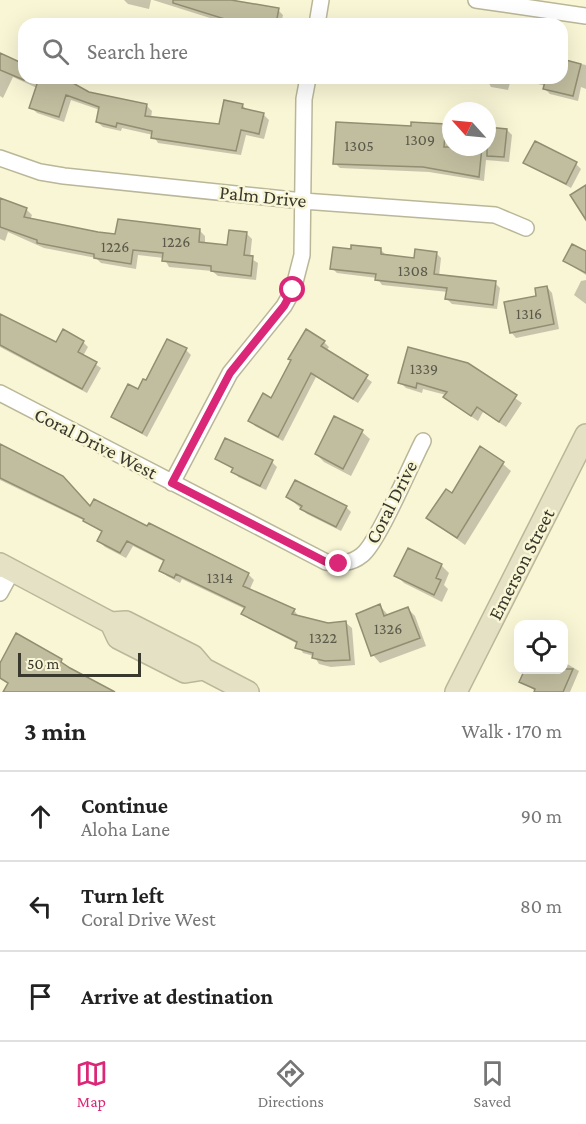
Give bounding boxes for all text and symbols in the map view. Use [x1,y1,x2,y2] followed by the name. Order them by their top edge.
[18,18,568,84] search box
[39,35,72,68] icon: search
[87,39,188,64] text: Search here
[442,102,496,156] north arrow
[405,131,435,148] house number: 1309
[344,137,374,154] house number: 1305
[218,180,308,212] street label: Palm Drive
[162,233,190,250] house number: 1226
[101,238,129,255] house number: 1226
[398,262,428,279] house number: 1308
[279,276,305,302] route start
[516,305,542,322] house number: 1316
[410,360,438,377] house number: 1339
[31,403,161,484] street label: Coral Drive West
[361,457,421,547] street label: Coral Drive
[484,504,559,623] street label: Emerson Street
[325,550,351,576] route end
[207,569,233,586] house number: 1314
[374,620,402,637] house number: 1326
[514,620,568,674] map controls
[514,620,568,674] button: locate
[309,629,337,646] house number: 1322
[18,650,141,678] scale bar
[27,655,59,672] text: 50 m
[24,717,86,746] text: 3 min
[461,720,562,742] text: Walk · 170 m
[81,793,168,818] text: Continue
[24,800,57,833] icon: ahead
[521,805,562,827] text: 90 m
[81,818,170,840] text: Aloha Lane
[81,883,164,908] text: Turn left
[24,890,57,923] icon: left
[520,895,562,917] text: 80 m
[81,908,216,930] text: Coral Drive West
[24,980,57,1013] icon: arrive
[81,984,273,1009] text: Arrive at destination
[75,1057,108,1110] tab: Map
[258,1057,324,1110] tab: Directions
[474,1057,511,1110] tab: Saved

